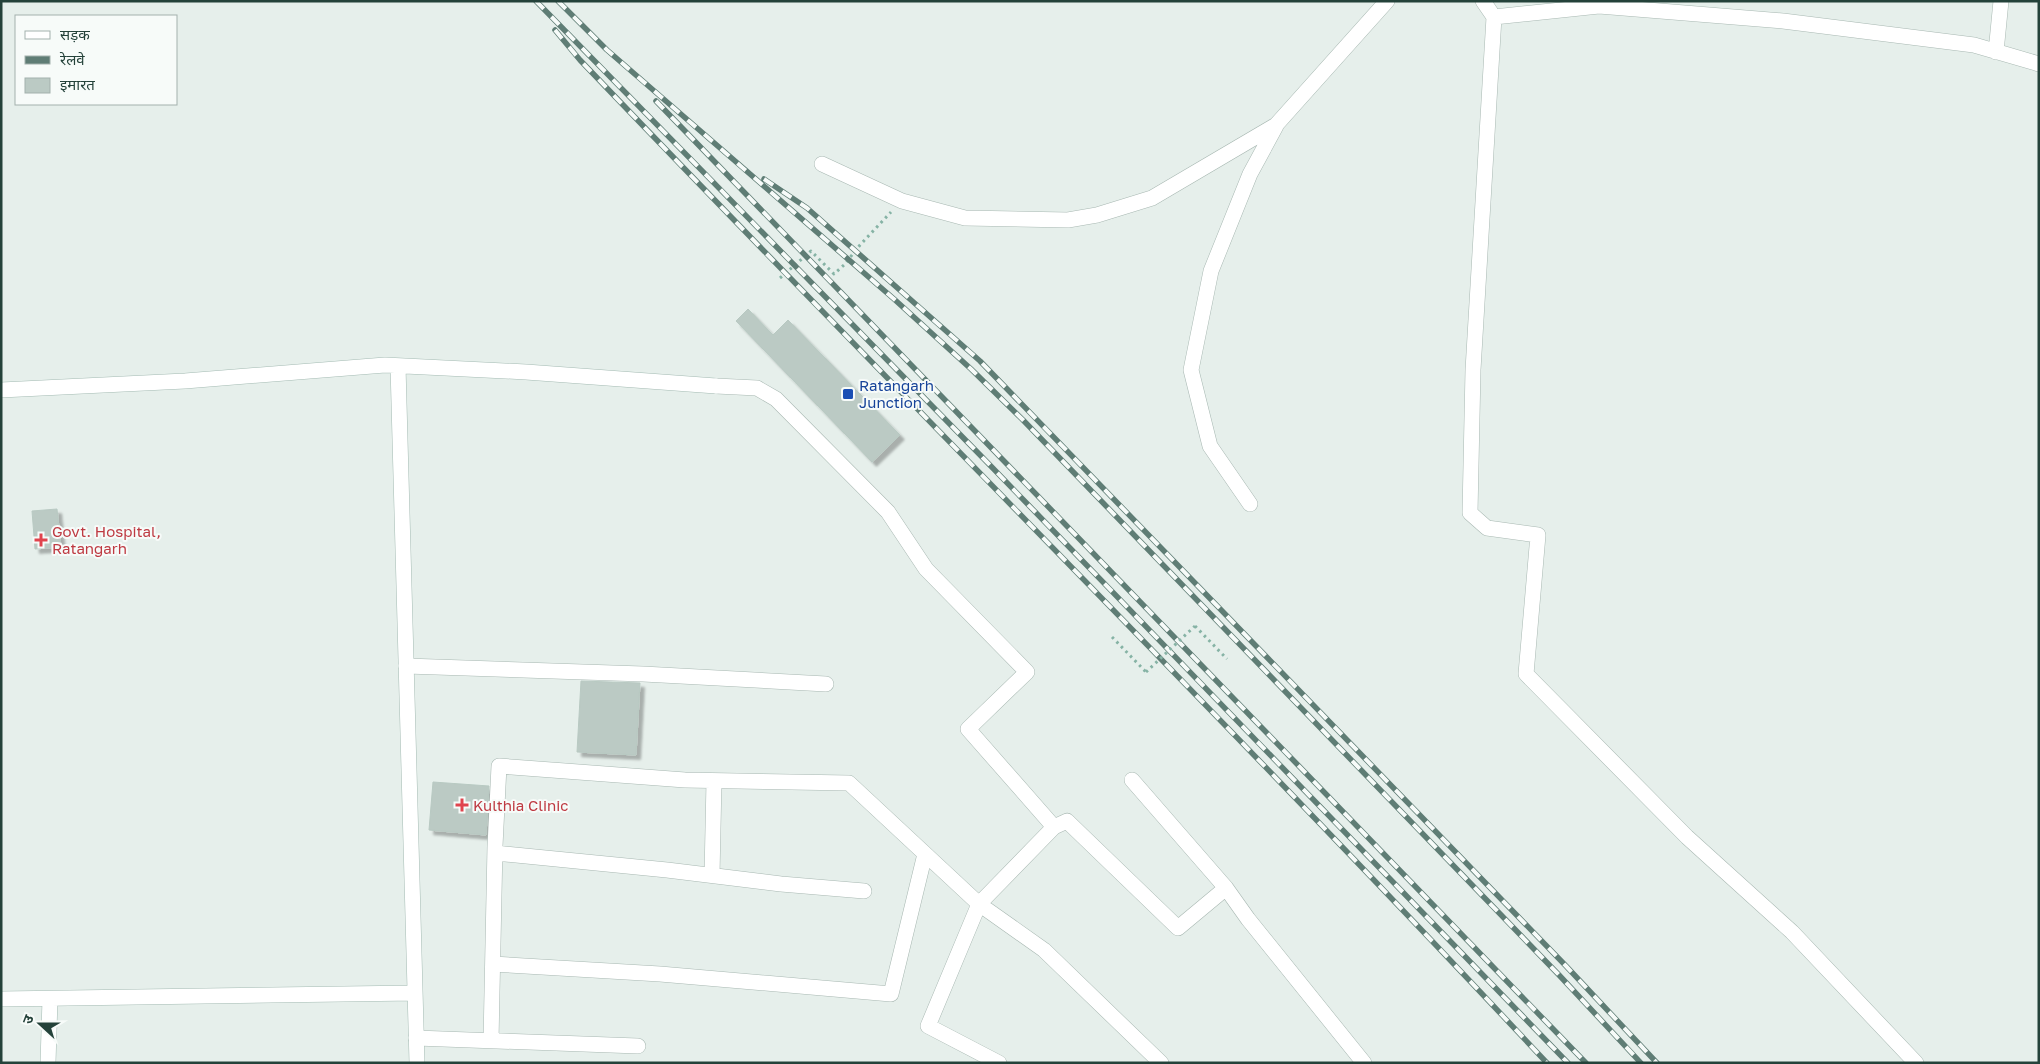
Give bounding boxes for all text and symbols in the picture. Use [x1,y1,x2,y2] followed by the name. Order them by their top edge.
[15,15,178,105] legend
[60,25,90,43] text: सड़क
[59,50,85,68] text: रेलवे
[60,75,95,93] text: इमारत
[859,376,934,411] place label: Ratangarh Junction
[841,387,855,401] marker: Ratangarh Junction
[52,522,161,557] place label: Govt. Hospital, Ratangarh
[34,533,48,547] marker: Govt. Hospital, Ratangarh
[473,796,569,814] place label: Kulthia Clinic
[455,798,469,812] marker: Kulthia Clinic
[15,999,65,1049] north arrow
[18,1012,37,1026] text: उ

